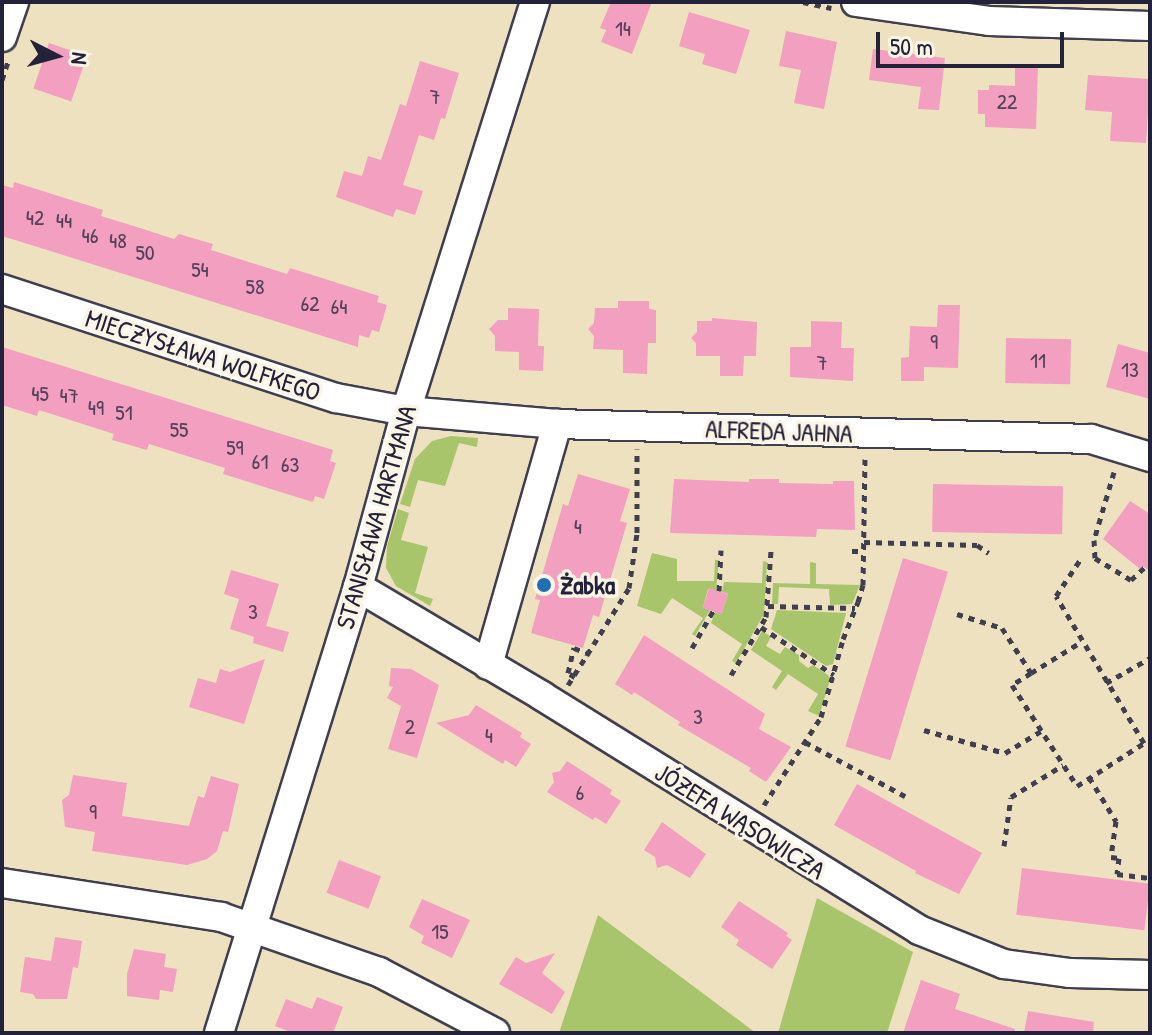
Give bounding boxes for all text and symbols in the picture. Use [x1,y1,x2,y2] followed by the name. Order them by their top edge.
[16,16,96,96] north arrow
[615,16,631,42] house number: 14
[880,16,1068,66] scale bar
[890,30,933,62] text: 50 m
[64,51,95,66] text: N
[430,84,440,110] house number: 7
[997,89,1017,115] house number: 22
[26,205,44,231] house number: 42
[56,208,72,234] house number: 44
[81,223,99,249] house number: 46
[109,228,127,254] house number: 48
[135,240,155,266] house number: 50
[191,257,209,283] house number: 54
[246,274,264,300] house number: 58
[300,291,320,317] house number: 62
[330,294,348,320] house number: 64
[82,302,324,408] street label: MIECZYSŁAWA WOLFKEGO
[930,329,938,355] house number: 9
[1030,348,1046,374] house number: 11
[817,350,827,376] house number: 7
[1121,357,1139,383] house number: 13
[31,381,49,407] house number: 45
[59,383,79,409] house number: 47
[88,395,104,421] house number: 49
[115,400,133,426] house number: 51
[329,402,423,632] street label: STANISŁAWA HARTMANA
[705,413,853,449] street label: ALFREDA JAHNA
[170,417,188,443] house number: 55
[226,435,244,461] house number: 59
[252,449,268,475] house number: 61
[281,452,299,478] house number: 63
[574,514,582,540] house number: 4
[560,569,615,601] place label: Żabka
[535,576,553,594] marker: Żabka
[248,599,258,625] house number: 3
[693,704,703,730] house number: 3
[405,714,415,740] house number: 2
[485,723,493,749] house number: 4
[649,756,831,886] street label: JÓZEFA WĄSOWICZA
[576,780,584,806] house number: 6
[89,799,97,825] house number: 9
[431,919,449,945] house number: 15

